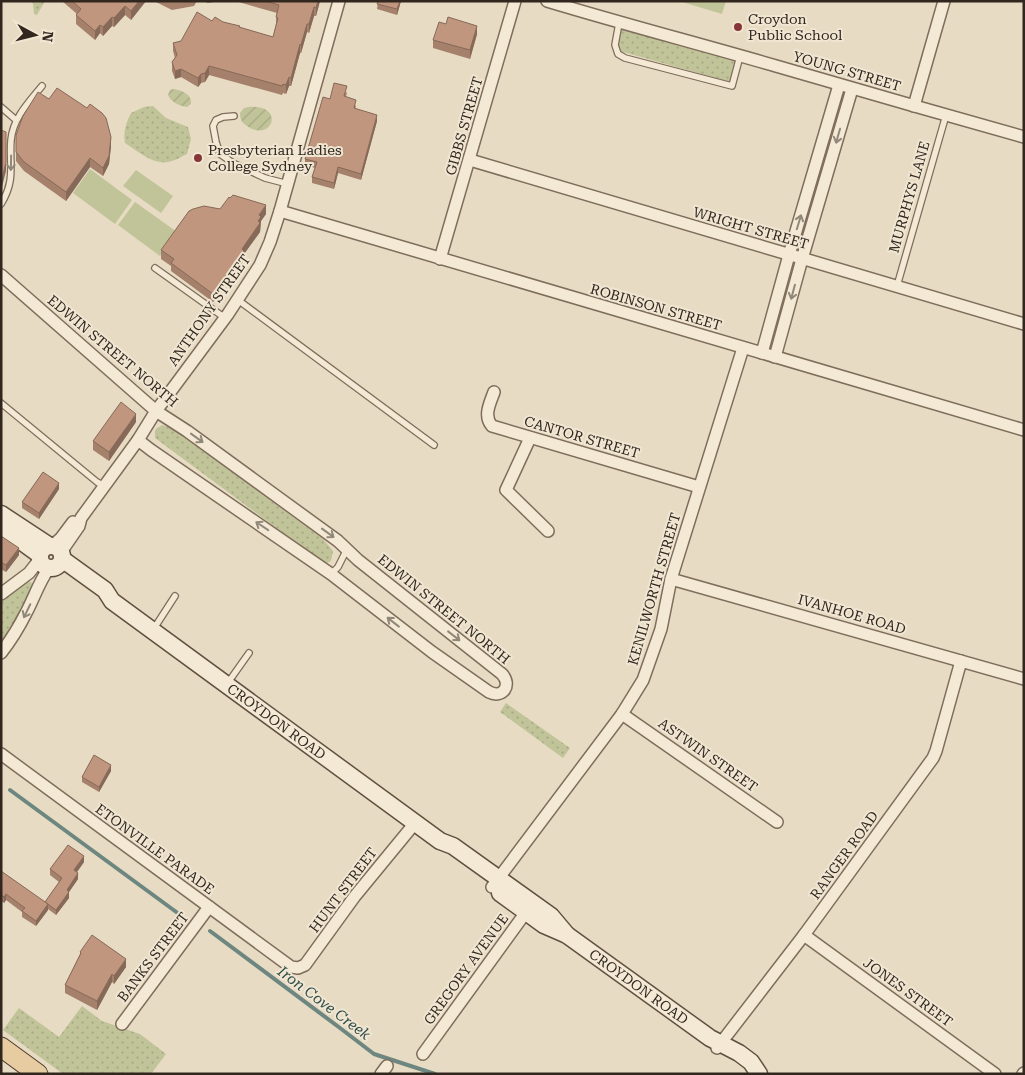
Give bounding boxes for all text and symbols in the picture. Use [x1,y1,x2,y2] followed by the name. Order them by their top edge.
[10,10,60,60] north arrow
[748,11,843,43] place label: Croydon Public School
[732,21,744,33] marker: Croydon Public School
[39,30,57,43] text: N
[791,48,903,94] street label: YOUNG STREET
[442,75,486,177] street label: GIBBS STREET
[833,127,843,143] one-way arrow
[885,139,933,255] street label: MURPHYS LANE
[208,142,342,174] place label: Presbyterian Ladies College Sydney
[192,152,204,164] marker: Presbyterian Ladies College Sydney
[6,154,16,170] one-way arrow
[691,204,811,252] street label: WRIGHT STREET
[794,215,804,231] one-way arrow
[165,251,253,369] street label: ANTHONY STREET
[589,281,723,333] street label: ROBINSON STREET
[788,283,797,299] one-way arrow
[45,292,182,410] street label: EDWIN STREET NORTH
[522,413,642,461] street label: CANTOR STREET
[190,433,204,443] one-way arrow
[625,511,683,667] street label: KENILWORTH STREET
[255,521,269,531] one-way arrow
[321,528,334,539] one-way arrow
[375,551,513,667] street label: EDWIN STREET NORTH
[796,591,908,637] street label: IVANHOE ROAD
[22,603,31,618] one-way arrow
[387,616,400,627] one-way arrow
[447,631,460,642] one-way arrow
[224,680,329,763] street label: CROYDON ROAD
[655,715,761,795] street label: ASTWIN STREET
[93,801,217,897] street label: ETONVILLE PARADE
[807,808,881,902] street label: RANGER ROAD
[306,845,380,935] street label: HUNT STREET
[114,909,192,1005] street label: BANKS STREET
[420,911,512,1027] street label: GREGORY AVENUE
[586,946,691,1028] street label: CROYDON ROAD
[860,954,956,1030] street label: JONES STREET
[273,962,375,1044] water label: Iron Cove Creek

